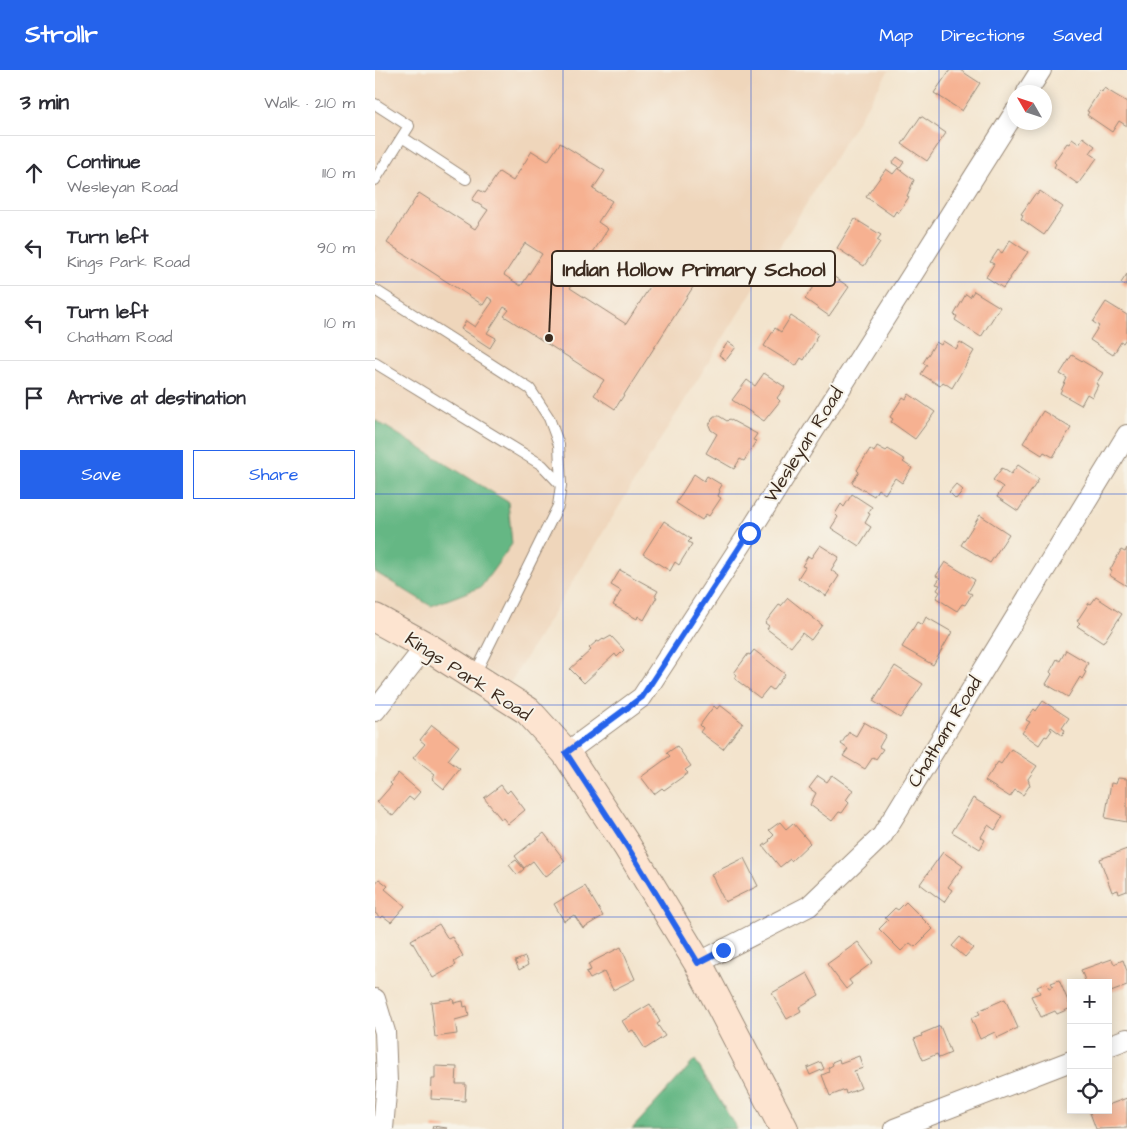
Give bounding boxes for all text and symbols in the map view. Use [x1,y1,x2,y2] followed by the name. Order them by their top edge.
[25,18,98,52] text: Strollr
[879,23,913,48] text: Map
[941,23,1025,48] text: Directions
[1053,23,1102,48] text: Saved
[1007,85,1052,130] north arrow
[20,88,69,117] text: 3 min
[264,92,355,114] text: Walk · 210 m
[67,149,141,176] text: Continue
[20,159,48,187] icon: ahead
[322,162,355,184] text: 110 m
[67,176,178,198] text: Wesleyan Road
[67,224,148,251] text: Turn left
[20,234,48,262] icon: left
[317,237,355,259] text: 90 m
[67,251,190,273] text: Kings Park Road
[552,251,835,286] callout: Indian Hollow Primary School
[562,256,826,285] text: Indian Hollow Primary School
[67,299,148,326] text: Turn left
[20,309,48,337] icon: left
[324,312,355,334] text: 10 m
[67,326,173,348] text: Chatham Road
[758,382,851,509] street label: Wesleyan Road
[20,384,48,412] icon: arrive
[67,385,246,412] text: Arrive at destination
[20,450,183,499] button: Save
[193,450,355,499] button: Share
[738,522,761,545] route start
[399,626,537,729] street label: Kings Park Road
[901,671,989,793] street label: Chatham Road
[712,939,735,962] route end
[1067,979,1112,1114] map controls
[1067,979,1112,1024] button: +
[1067,1024,1112,1069] button: −
[1067,1069,1112,1114] button: locate

